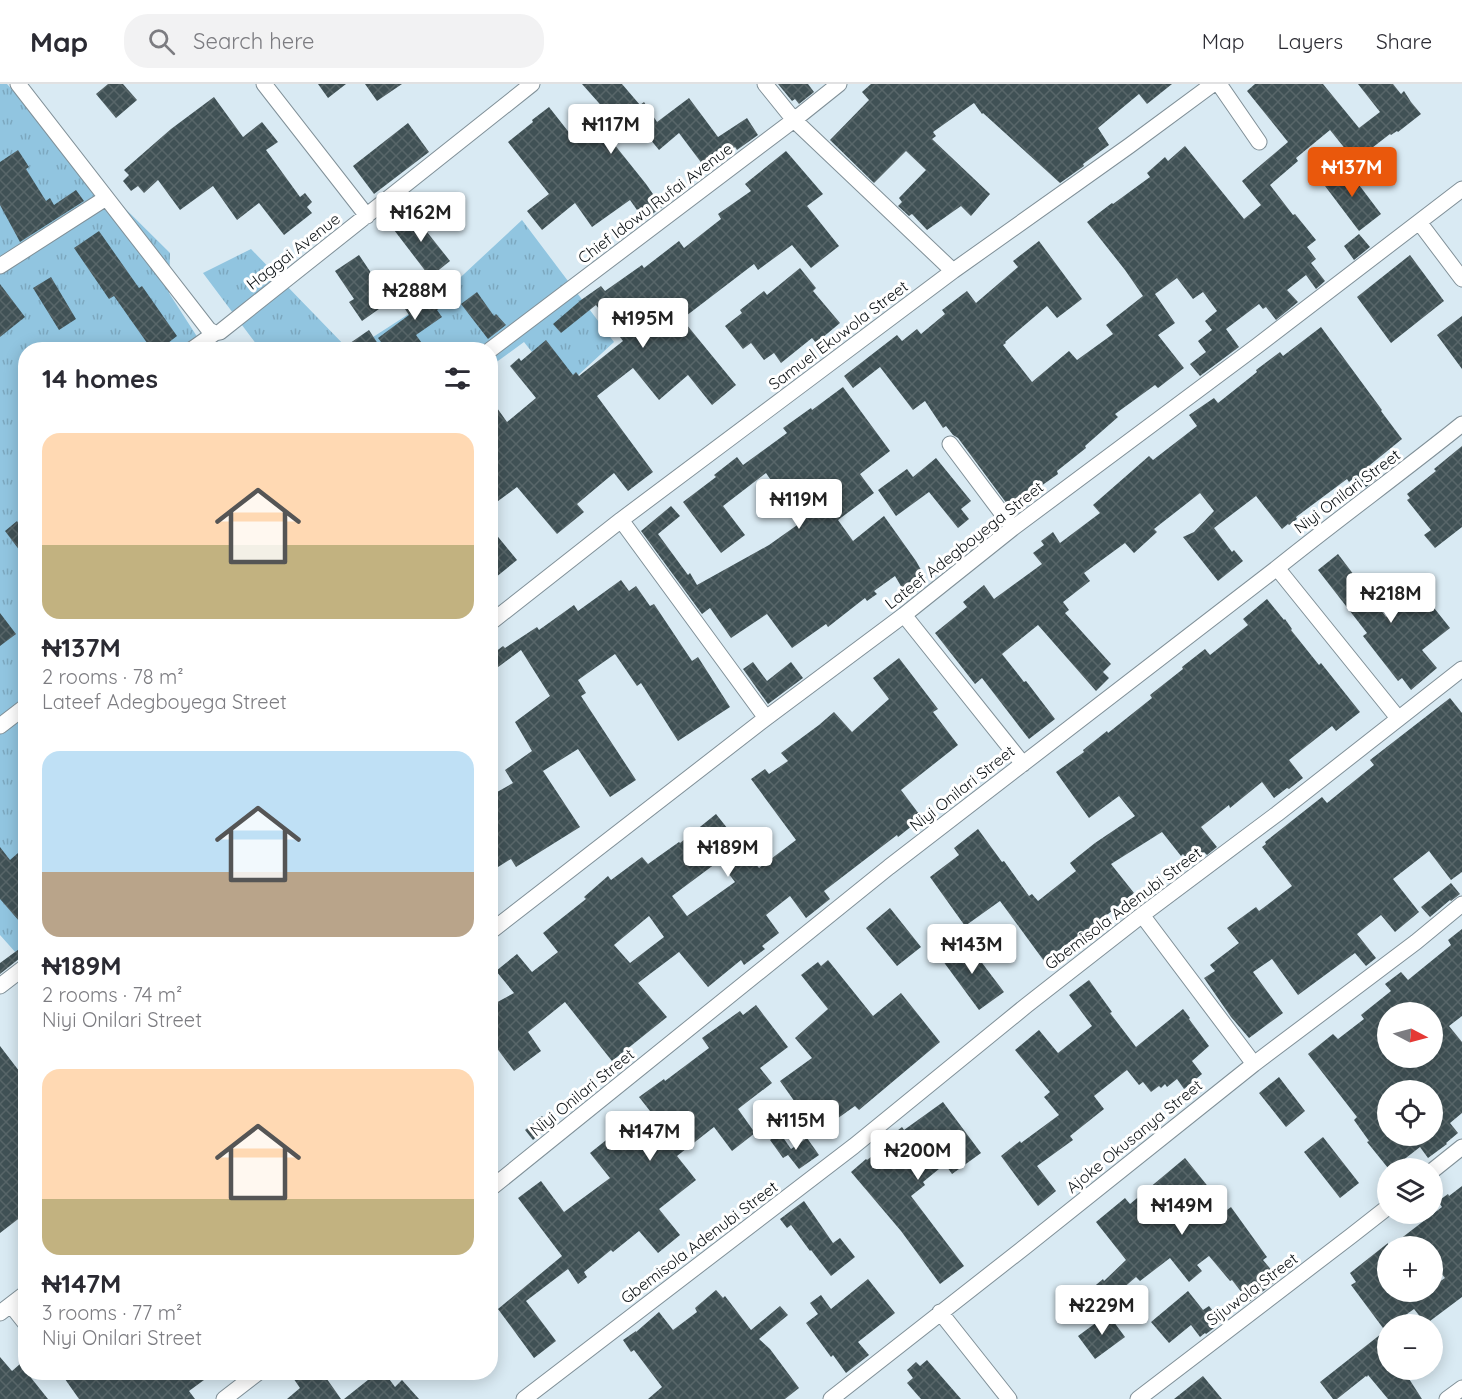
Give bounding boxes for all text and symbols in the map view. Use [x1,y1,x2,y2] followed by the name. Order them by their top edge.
[124,14,544,68] search box
[30,24,88,59] text: Map
[145,25,178,58] icon: search
[193,27,315,55] text: Search here
[1202,28,1245,54] text: Map
[1278,28,1343,54] text: Layers
[1376,28,1432,54] text: Share
[569,104,653,155] pin: ₦117M
[582,111,640,136] text: ₦117M
[574,138,736,268] street label: Chief Idowu Rufai Avenue
[1310,147,1394,198] pin: ₦137M
[1322,154,1382,179] text: ₦137M
[379,192,463,243] pin: ₦162M
[390,199,452,224] text: ₦162M
[242,208,344,294] street label: Haggai Avenue
[373,270,457,321] pin: ₦288M
[764,276,912,394] street label: Samuel Ekuwola Street
[383,277,447,302] text: ₦288M
[601,298,685,349] pin: ₦195M
[612,305,674,330] text: ₦195M
[42,362,158,395] text: 14 homes
[441,362,474,395] icon: filters
[1290,445,1404,537] street label: Niyi Onilari Street
[204,472,312,580] icon: home
[881,477,1047,613] street label: Lateef Adegboyega Street
[757,479,841,530] pin: ₦119M
[770,486,828,511] text: ₦119M
[1349,573,1433,624] pin: ₦218M
[1360,580,1422,605] text: ₦218M
[42,631,121,664] text: ₦137M
[42,664,184,689] text: 2 rooms · 78 m²
[42,689,287,714] text: Lateef Adegboyega Street
[905,741,1019,835] street label: Niyi Onilari Street
[204,790,312,898] icon: home
[686,827,770,878] pin: ₦189M
[697,834,759,859] text: ₦189M
[1041,842,1205,974] street label: Gbemisola Adenubi Street
[930,924,1014,975] pin: ₦143M
[941,931,1003,956] text: ₦143M
[42,949,122,982] text: ₦189M
[42,982,182,1007] text: 2 rooms · 74 m²
[1377,1002,1443,1068] north arrow
[1377,1002,1443,1380] map controls
[42,1007,202,1032] text: Niyi Onilari Street
[526,1044,638,1140] street label: Niyi Onilari Street
[1062,1075,1206,1197] street label: Ajoke Okusanya Street
[1377,1080,1443,1146] button: locate
[754,1100,838,1151] pin: ₦115M
[767,1107,825,1132] text: ₦115M
[204,1108,312,1216] icon: home
[608,1111,692,1162] pin: ₦147M
[620,1118,681,1143] text: ₦147M
[876,1130,960,1181] pin: ₦200M
[884,1137,952,1162] text: ₦200M
[1377,1158,1443,1224] button: layers
[617,1176,781,1308] street label: Gbemisola Adenubi Street
[1140,1185,1224,1236] pin: ₦149M
[1151,1192,1213,1217] text: ₦149M
[1377,1236,1443,1302] button: +
[1202,1248,1302,1330] street label: Sijuwola Street
[42,1267,121,1300] text: ₦147M
[1060,1285,1144,1336] pin: ₦229M
[1069,1292,1135,1317] text: ₦229M
[42,1300,182,1325] text: 3 rooms · 77 m²
[1377,1314,1443,1380] button: −
[42,1325,202,1350] text: Niyi Onilari Street

